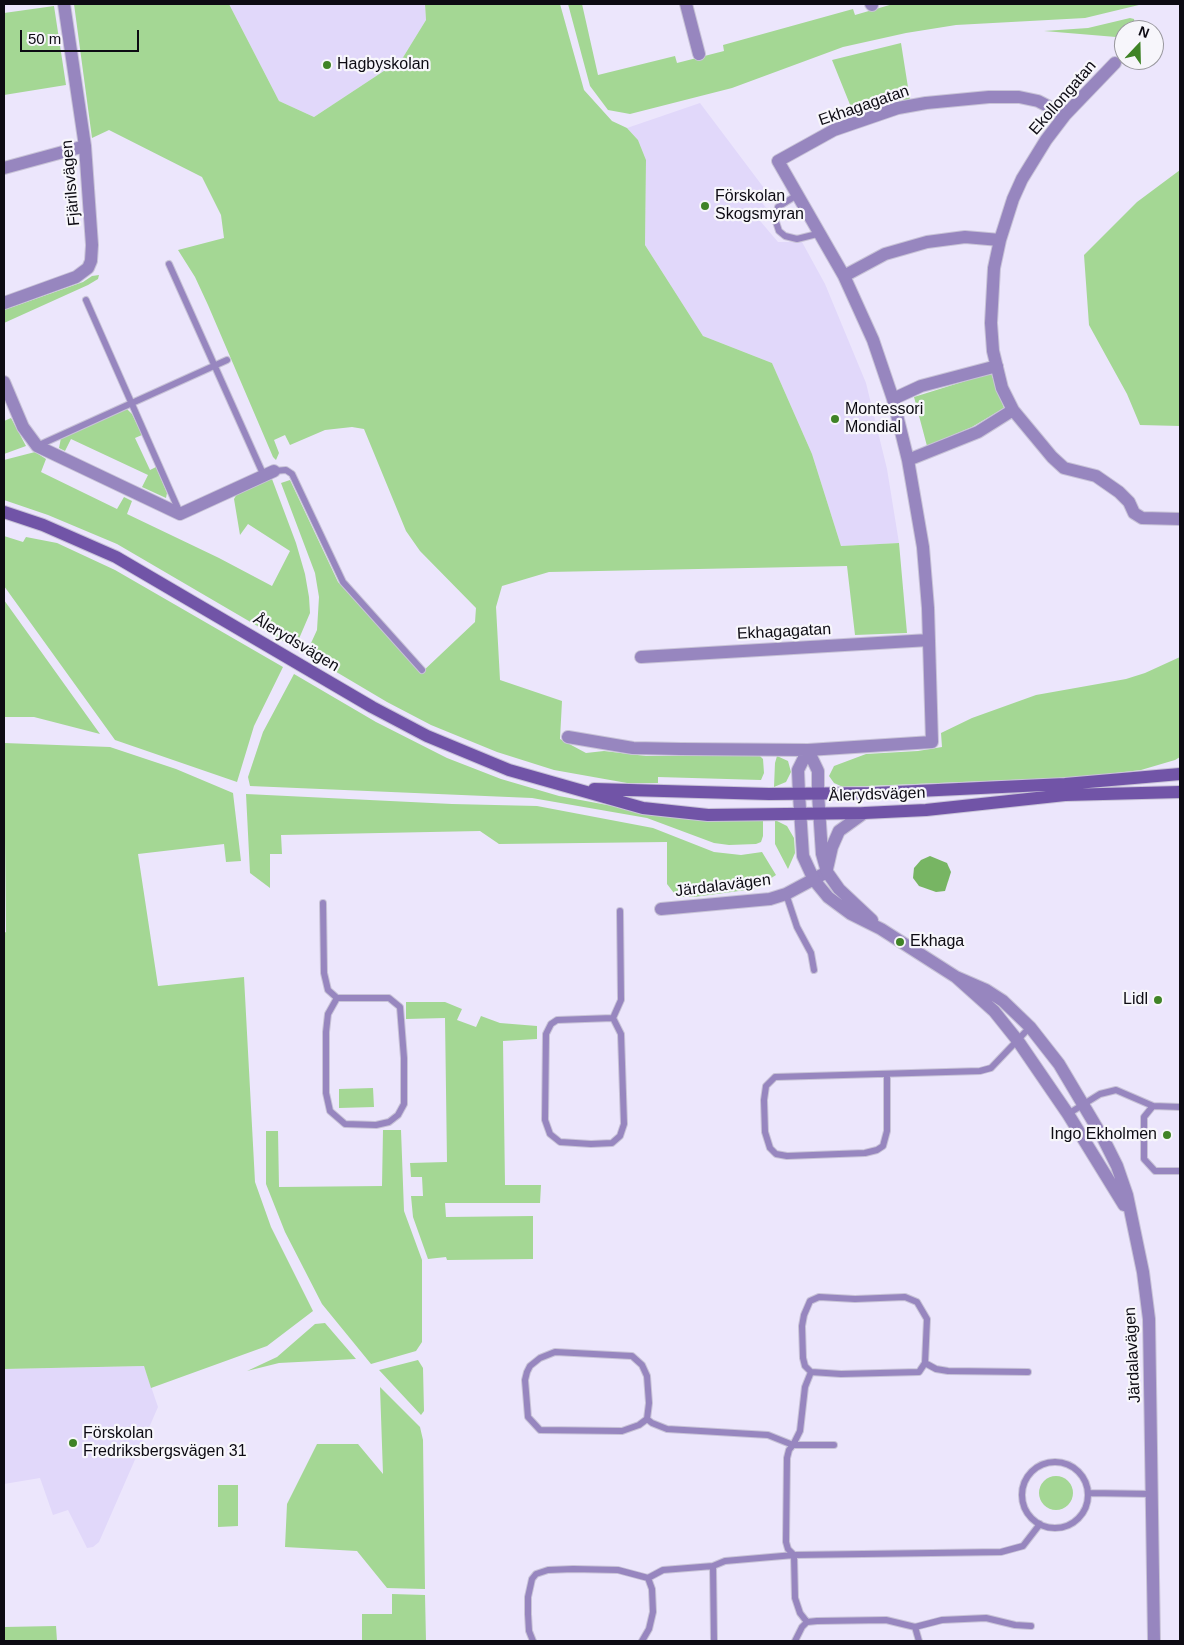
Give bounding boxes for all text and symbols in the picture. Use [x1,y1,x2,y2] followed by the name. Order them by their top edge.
[22,20,141,52] scale bar
[1114,20,1164,70] north arrow
[1136,23,1152,41] text: N
[28,30,61,47] text: 50 m
[337,55,430,75] place label: Hagbyskolan
[1025,57,1101,139] street label: Ekollongatan
[321,59,333,71] marker: Hagbyskolan
[816,82,912,130] street label: Ekhagagatan
[58,139,84,227] street label: Fjärilsvägen
[715,187,804,225] place label: Förskolan Skogsmyran
[699,200,711,212] marker: Förskolan Skogsmyran
[845,400,923,438] place label: Montessori Mondial
[829,413,841,425] marker: Montessori Mondial
[250,610,342,676] street label: Ålerydsvägen
[736,620,832,644] street label: Ekhagagatan
[828,784,926,806] street label: Ålerydsvägen
[674,871,772,901] street label: Järdalavägen
[910,932,964,952] place label: Ekhaga
[894,936,906,948] marker: Ekhaga
[1123,990,1148,1010] place label: Lidl
[1152,994,1164,1006] marker: Lidl
[1050,1125,1157,1145] place label: Ingo Ekholmen
[1161,1129,1173,1141] marker: Ingo Ekholmen
[1121,1307,1145,1403] street label: Järdalavägen
[83,1424,247,1462] place label: Förskolan Fredriksbergsvägen 31
[67,1437,79,1449] marker: Förskolan Fredriksbergsvägen 31

